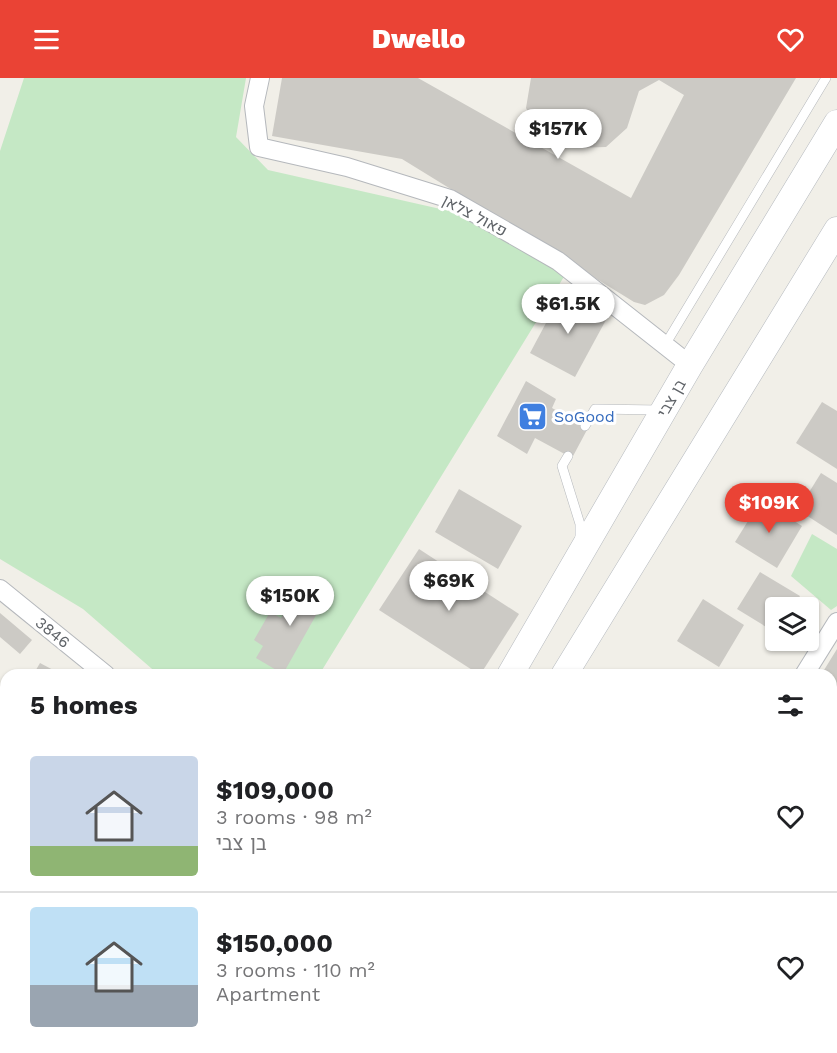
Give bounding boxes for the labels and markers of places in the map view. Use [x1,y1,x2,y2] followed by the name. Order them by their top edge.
[516,109,600,160] pin: $157K
[519,284,617,335] pin: $61.5K
[517,400,549,432] supermarket icon: SoGood
[554,407,615,426] place label: SoGood
[727,483,811,534] pin: $109K
[413,561,485,612] pin: $69K
[248,576,332,627] pin: $150K

